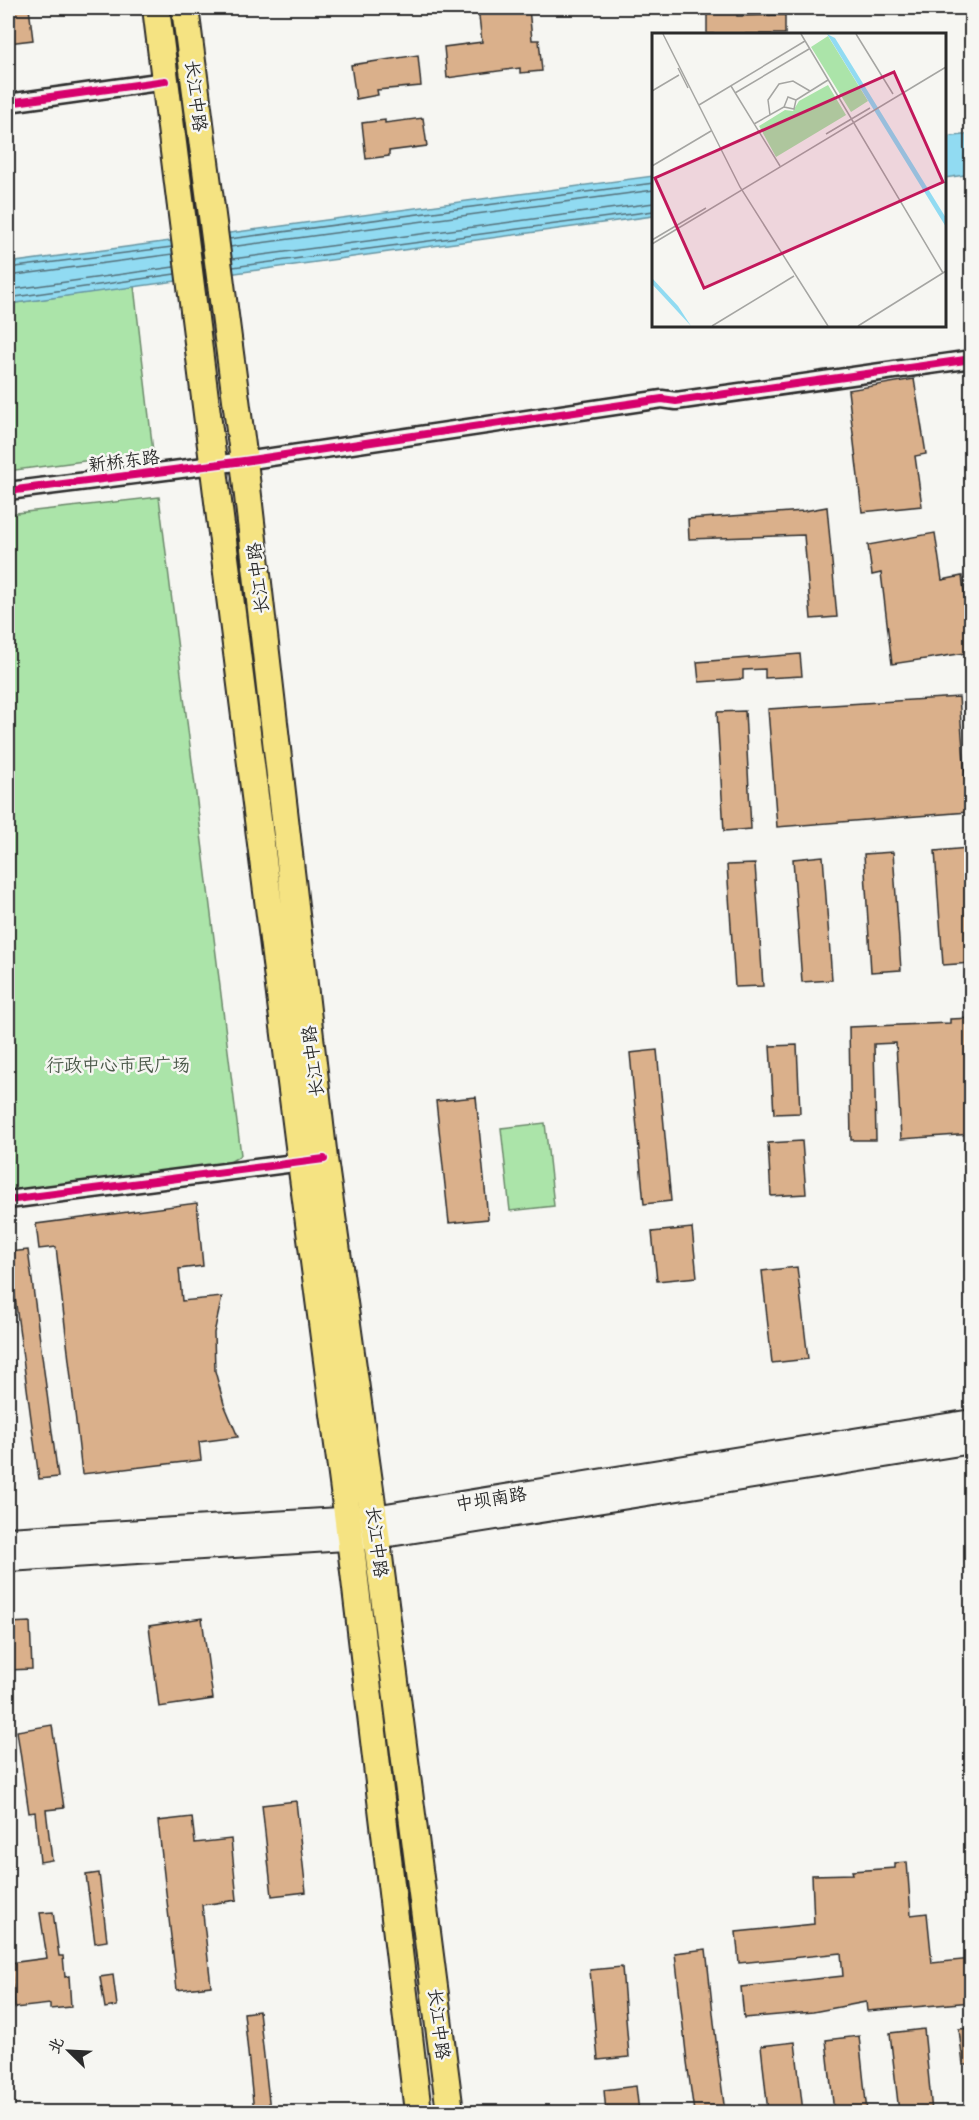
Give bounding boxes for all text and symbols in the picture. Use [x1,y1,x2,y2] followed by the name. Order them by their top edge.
[652,33,946,327] inset map
[176,58,216,134] street label: 长江中路
[86,441,162,481] street label: 新桥东路
[238,540,278,616] street label: 长江中路
[293,1023,333,1099] street label: 长江中路
[46,1049,190,1081] park label: 行政中心市民广场
[453,1478,529,1520] street label: 中坝南路
[357,1504,397,1580] street label: 长江中路
[419,1986,459,2062] street label: 长江中路
[39,2021,99,2081] north arrow
[39,2032,72,2058] text: 北

